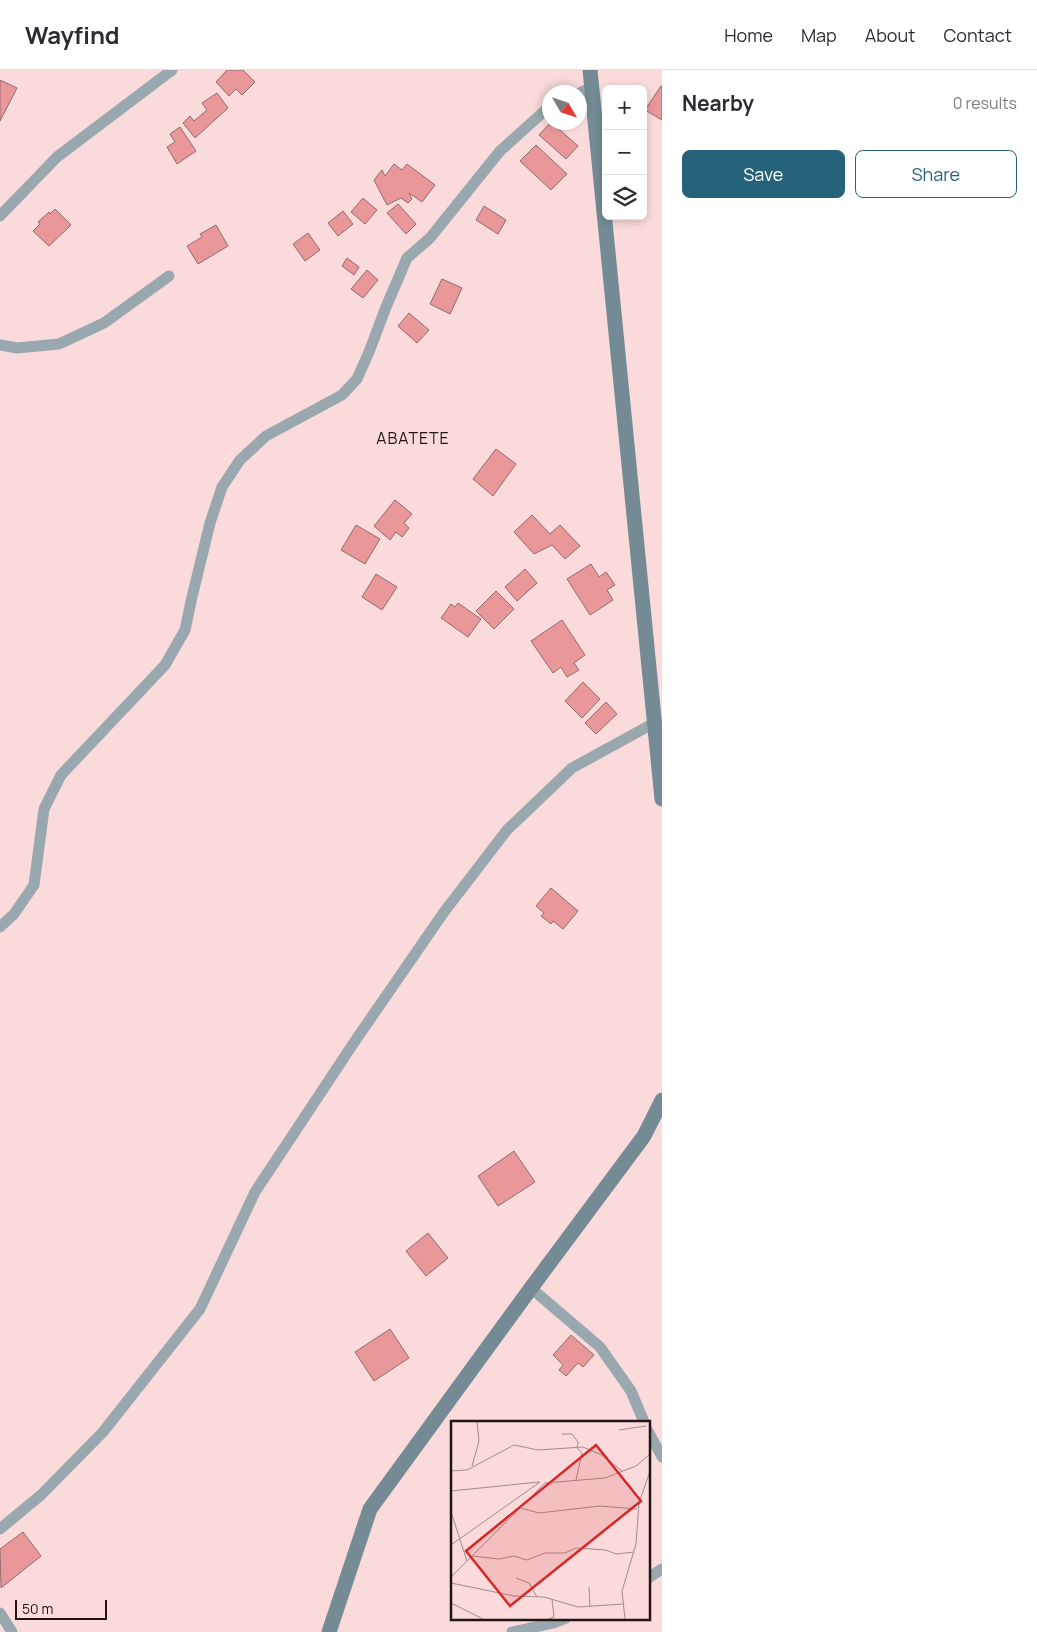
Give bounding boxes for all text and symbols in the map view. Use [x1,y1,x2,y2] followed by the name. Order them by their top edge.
[25,18,120,51] text: Wayfind
[724,23,773,47] text: Home
[801,23,837,47] text: Map
[865,23,915,47] text: About
[943,23,1012,47] text: Contact
[542,85,587,130] north arrow
[602,85,647,220] map controls
[602,85,647,130] button: +
[682,89,754,117] text: Nearby
[953,92,1017,114] text: 0 results
[602,130,647,175] button: −
[682,150,845,198] button: Save
[855,150,1017,198] button: Share
[602,175,647,220] button: layers
[376,427,450,449] district label: ABATETE
[451,1421,650,1620] inset map
[15,1597,108,1620] scale bar
[22,1599,53,1618] text: 50 m

